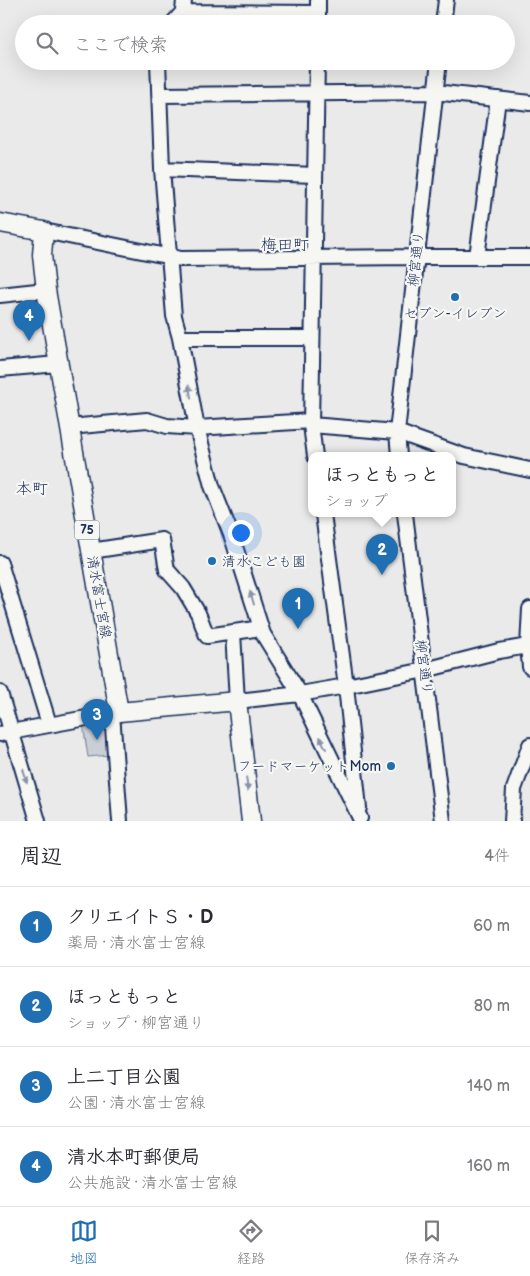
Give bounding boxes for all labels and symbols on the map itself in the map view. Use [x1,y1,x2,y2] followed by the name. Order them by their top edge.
[405,230,427,288] street label: 柳宮通り
[261,236,309,255] district label: 梅田町
[449,291,461,303] marker: セブン-イレブン
[13,300,45,341] pin: 4
[403,305,507,322] place label: セブン-イレブン
[186,384,194,400] one-way arrow
[16,480,48,499] district label: 本町
[74,520,100,540] road number: 75
[228,520,254,546] your location
[366,534,398,575] pin: 2
[222,553,306,570] place label: 清水こども園
[83,554,115,640] street label: 清水富士宮線
[206,555,218,567] marker: 清水こども園
[282,588,314,629] pin: 1
[247,590,255,605] one-way arrow
[412,638,436,696] street label: 柳宮通り
[81,699,113,740] pin: 3
[319,736,327,750] one-way arrow
[238,758,381,775] place label: フードマーケットMom
[385,760,397,772] marker: フードマーケットMom
[21,769,29,784] one-way arrow
[243,777,251,793] one-way arrow

